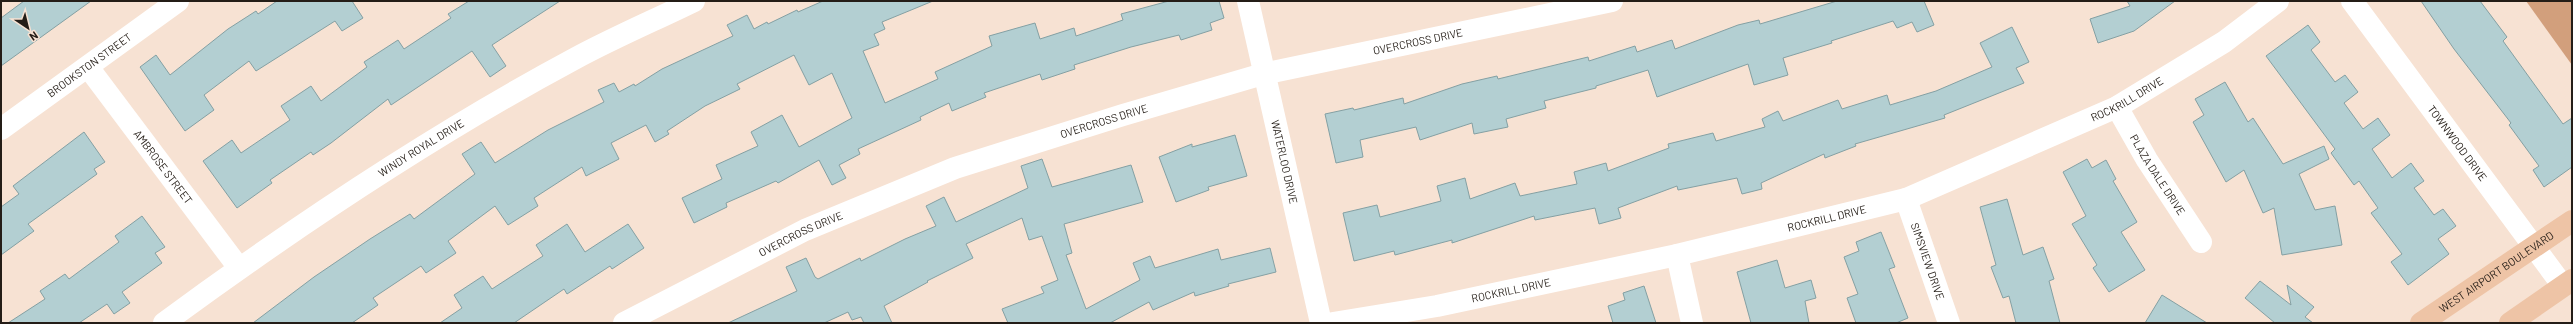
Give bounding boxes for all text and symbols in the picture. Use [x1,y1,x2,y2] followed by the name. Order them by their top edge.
[8,8,48,48] north arrow
[1372,25,1464,57] street label: OVERCROSS DRIVE
[27,29,41,44] text: N
[44,30,134,100] street label: BROOKSTON STREET
[2089,73,2165,124] street label: ROCKRILL DRIVE
[1058,101,1150,140] street label: OVERCROSS DRIVE
[2425,103,2490,184] street label: TOWNWOOD DRIVE
[376,116,466,179] street label: WINDY ROYAL DRIVE
[1269,119,1301,205] street label: WATERLOO DRIVE
[132,127,195,206] street label: AMBROSE STREET
[2128,132,2189,217] street label: PLAZA DALE DRIVE
[1786,202,1868,234] street label: ROCKRILL DRIVE
[756,208,845,259] street label: OVERCROSS DRIVE
[1909,221,1948,302] street label: SIMSVIEW DRIVE
[2436,228,2556,315] street label: WEST AIRPORT BOULEVARD
[1470,275,1552,305] street label: ROCKRILL DRIVE

